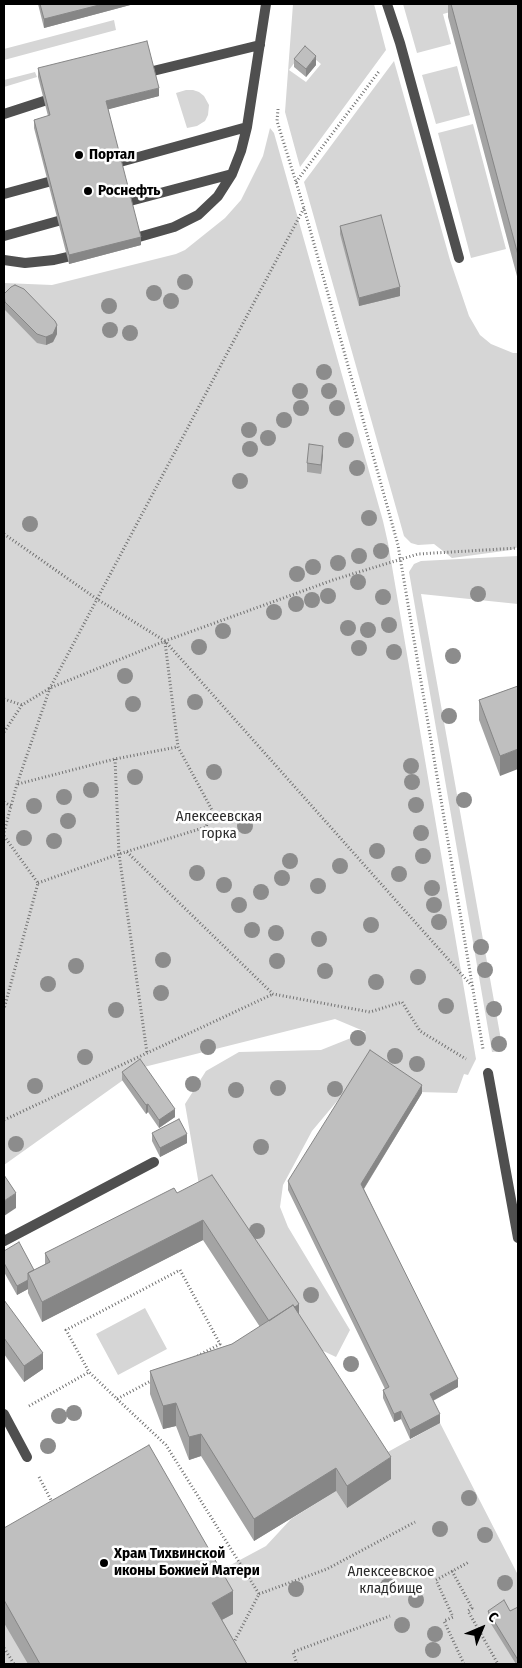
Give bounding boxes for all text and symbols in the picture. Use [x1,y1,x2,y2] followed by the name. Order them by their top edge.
[89,146,135,164] place label: Портал
[73,149,85,161] marker: Портал
[98,182,160,200] place label: Роснефть
[82,185,94,197] marker: Роснефть
[176,808,262,843] park label: Алексеевская горка
[114,1545,260,1580] place label: Храм Тихвинской иконы Божией Матери
[98,1557,110,1569] marker: Храм Тихвинской иконы Божией Матери
[348,1563,434,1598] park label: Алексеевское кладбище
[457,1603,507,1653] north arrow
[484,1608,502,1626] text: С

